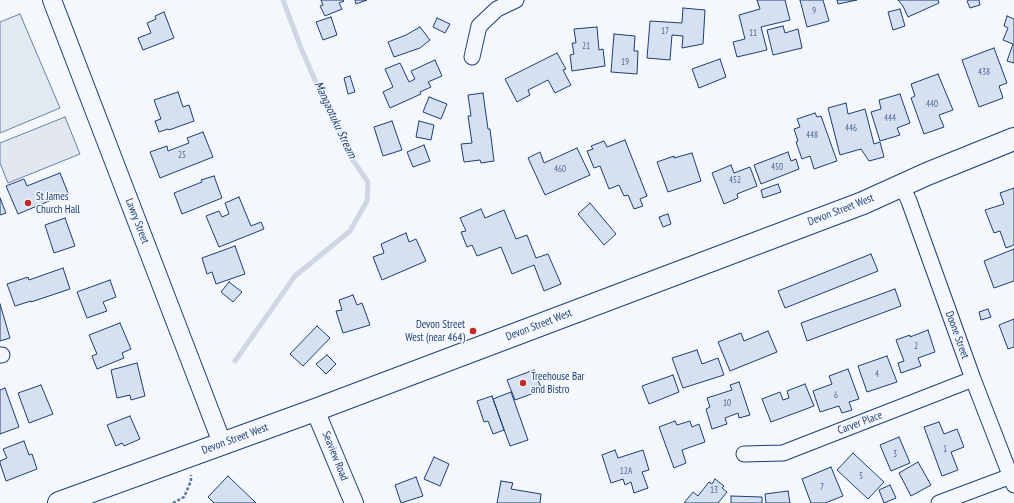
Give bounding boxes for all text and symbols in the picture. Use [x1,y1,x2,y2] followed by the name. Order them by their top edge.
[812,6,816,16] house number: 9
[661,26,669,36] house number: 17
[749,28,757,38] house number: 11
[582,41,590,51] house number: 21
[621,57,629,67] house number: 19
[978,67,990,77] house number: 438
[311,79,359,161] water label: Mangaotuku Stream
[926,99,938,109] house number: 440
[884,113,896,123] house number: 444
[845,123,857,133] house number: 446
[806,130,818,140] house number: 448
[178,150,186,160] house number: 25
[771,162,783,172] house number: 450
[554,164,566,174] house number: 460
[729,175,741,185] house number: 452
[36,190,80,216] place label: St James Church Hall
[806,191,876,229] street label: Devon Street West
[122,196,152,246] street label: Lawry Street
[23,198,33,208] marker: St James Church Hall
[504,306,574,344] street label: Devon Street West
[942,309,972,361] street label: Doone Street
[405,318,465,344] place label: Devon Street West (near 464)
[468,326,478,336] marker: Devon Street West (near 464)
[914,341,918,351] house number: 2
[875,369,879,379] house number: 4
[531,370,585,396] place label: Treehouse Bar and Bistro
[518,378,528,388] marker: Treehouse Bar and Bistro
[834,390,838,400] house number: 6
[723,398,731,408] house number: 10
[836,408,884,438] street label: Carver Place
[200,421,270,457] street label: Devon Street West
[319,429,351,483] street label: Seaview Road
[943,444,947,454] house number: 1
[893,449,897,459] house number: 3
[620,466,632,476] house number: 12A
[859,471,863,481] house number: 5
[820,482,824,492] house number: 7
[710,485,718,495] house number: 13

